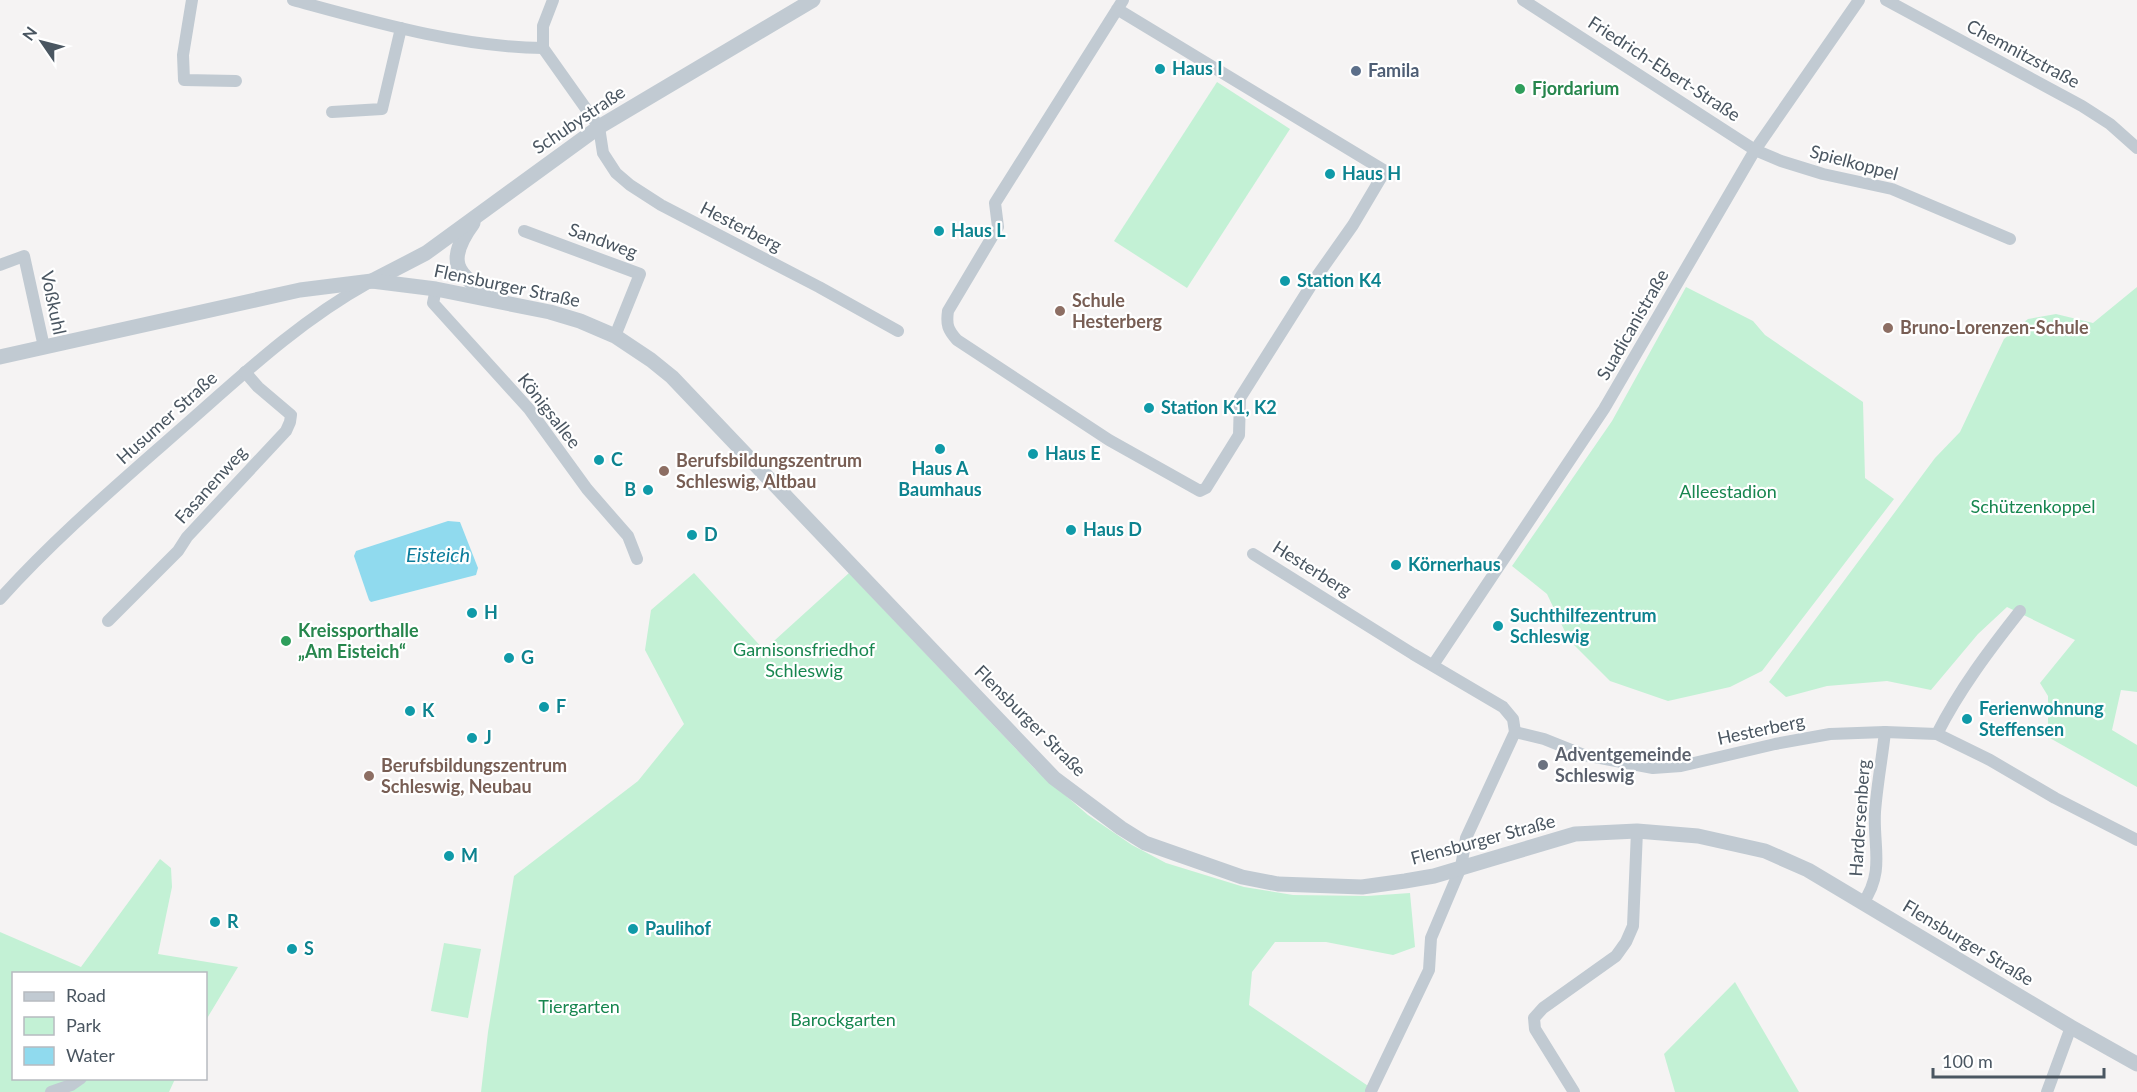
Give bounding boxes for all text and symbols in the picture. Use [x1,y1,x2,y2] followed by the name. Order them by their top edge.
[1584,11,1745,126] street label: Friedrich-Ebert-Straße
[12,12,72,72] north arrow
[1963,14,2084,92] street label: Chemnitzstraße
[18,23,41,44] text: N
[1172,57,1223,79] place label: Haus I
[1368,59,1419,81] place label: Famila
[1153,62,1167,76] marker: Haus I
[1349,64,1363,78] marker: Famila
[1532,77,1619,99] place label: Fjordarium
[528,80,629,158] street label: Schubystraße
[1513,82,1527,96] marker: Fjordarium
[1808,140,1901,184] street label: Spielkoppel
[1342,162,1401,184] place label: Haus H
[1323,167,1337,181] marker: Haus H
[697,196,786,256] street label: Hesterberg
[566,217,641,263] street label: Sandweg
[951,219,1006,241] place label: Haus L
[932,224,946,238] marker: Haus L
[432,259,582,311] street label: Flensburger Straße
[1592,265,1673,384] street label: Suadicanistraße
[36,269,71,337] street label: Voßkuhl
[1297,269,1381,291] place label: Station K4
[1278,274,1292,288] marker: Station K4
[1072,289,1163,332] place label: Schule Hesterberg
[1053,304,1067,318] marker: Schule Hesterberg
[1900,316,2089,338] place label: Bruno-Lorenzen-Schule
[1881,321,1895,335] marker: Bruno-Lorenzen-Schule
[112,366,221,468] street label: Husumer Straße
[514,368,586,452] street label: Königsallee
[1161,396,1277,418] place label: Station K1, K2
[1142,401,1156,415] marker: Station K1, K2
[170,441,251,528] street label: Fasanenweg
[933,442,947,456] marker: Haus A Baumhaus
[1045,442,1101,464] place label: Haus E
[1026,447,1040,461] marker: Haus E
[611,448,623,470] place label: C
[676,449,862,492] place label: Berufsbildungszentrum Schleswig, Altbau
[592,453,606,467] marker: C
[898,457,982,500] place label: Haus A Baumhaus
[657,464,671,478] marker: Berufsbildungszentrum Schleswig, Altbau
[624,478,636,500] place label: B
[1679,480,1777,502] park label: Alleestadion
[641,483,655,497] marker: B
[1970,495,2096,517] park label: Schützenkoppel
[1083,518,1142,540] place label: Haus D
[704,523,718,545] place label: D
[1064,523,1078,537] marker: Haus D
[685,528,699,542] marker: D
[1269,535,1356,601] street label: Hesterberg
[406,542,470,566] water label: Eisteich
[1408,553,1501,575] place label: Körnerhaus
[1389,558,1403,572] marker: Körnerhaus
[484,601,498,623] place label: H
[1510,604,1657,647] place label: Suchthilfezentrum Schleswig
[465,606,479,620] marker: H
[298,619,419,662] place label: Kreissporthalle „Am Eisteich“
[1491,619,1505,633] marker: Suchthilfezentrum Schleswig
[279,634,293,648] marker: Kreissporthalle „Am Eisteich“
[733,638,876,681] park label: Garnisonsfriedhof Schleswig
[521,646,534,668] place label: G
[502,651,516,665] marker: G
[970,660,1091,781] street label: Flensburger Straße
[556,695,566,717] place label: F
[1979,697,2104,740] place label: Ferienwohnung Steffensen
[422,699,435,721] place label: K
[537,700,551,714] marker: F
[403,704,417,718] marker: K
[1715,709,1806,749] street label: Hesterberg
[1960,712,1974,726] marker: Ferienwohnung Steffensen
[484,726,492,748] place label: J
[465,731,479,745] marker: J
[1554,743,1692,786] place label: Adventgemeinde Schleswig
[381,754,567,797] place label: Berufsbildungszentrum Schleswig, Neubau
[1536,758,1550,772] marker: Adventgemeinde Schleswig
[1844,759,1874,877] street label: Hardersenberg
[362,769,376,783] marker: Berufsbildungszentrum Schleswig, Neubau
[1408,809,1557,869] street label: Flensburger Straße
[461,844,478,866] place label: M
[442,849,456,863] marker: M
[1899,894,2038,990] street label: Flensburger Straße
[227,910,239,932] place label: R
[208,915,222,929] marker: R
[645,917,711,939] place label: Paulihof
[626,922,640,936] marker: Paulihof
[304,937,314,959] place label: S
[285,942,299,956] marker: S
[12,972,207,1080] legend
[66,984,106,1006] text: Road
[538,995,620,1017] park label: Tiergarten
[790,1008,896,1030] park label: Barockgarten
[66,1014,102,1036] text: Park
[1933,1041,2104,1079] scale bar
[66,1044,115,1066] text: Water
[1942,1050,1993,1072] text: 100 m

